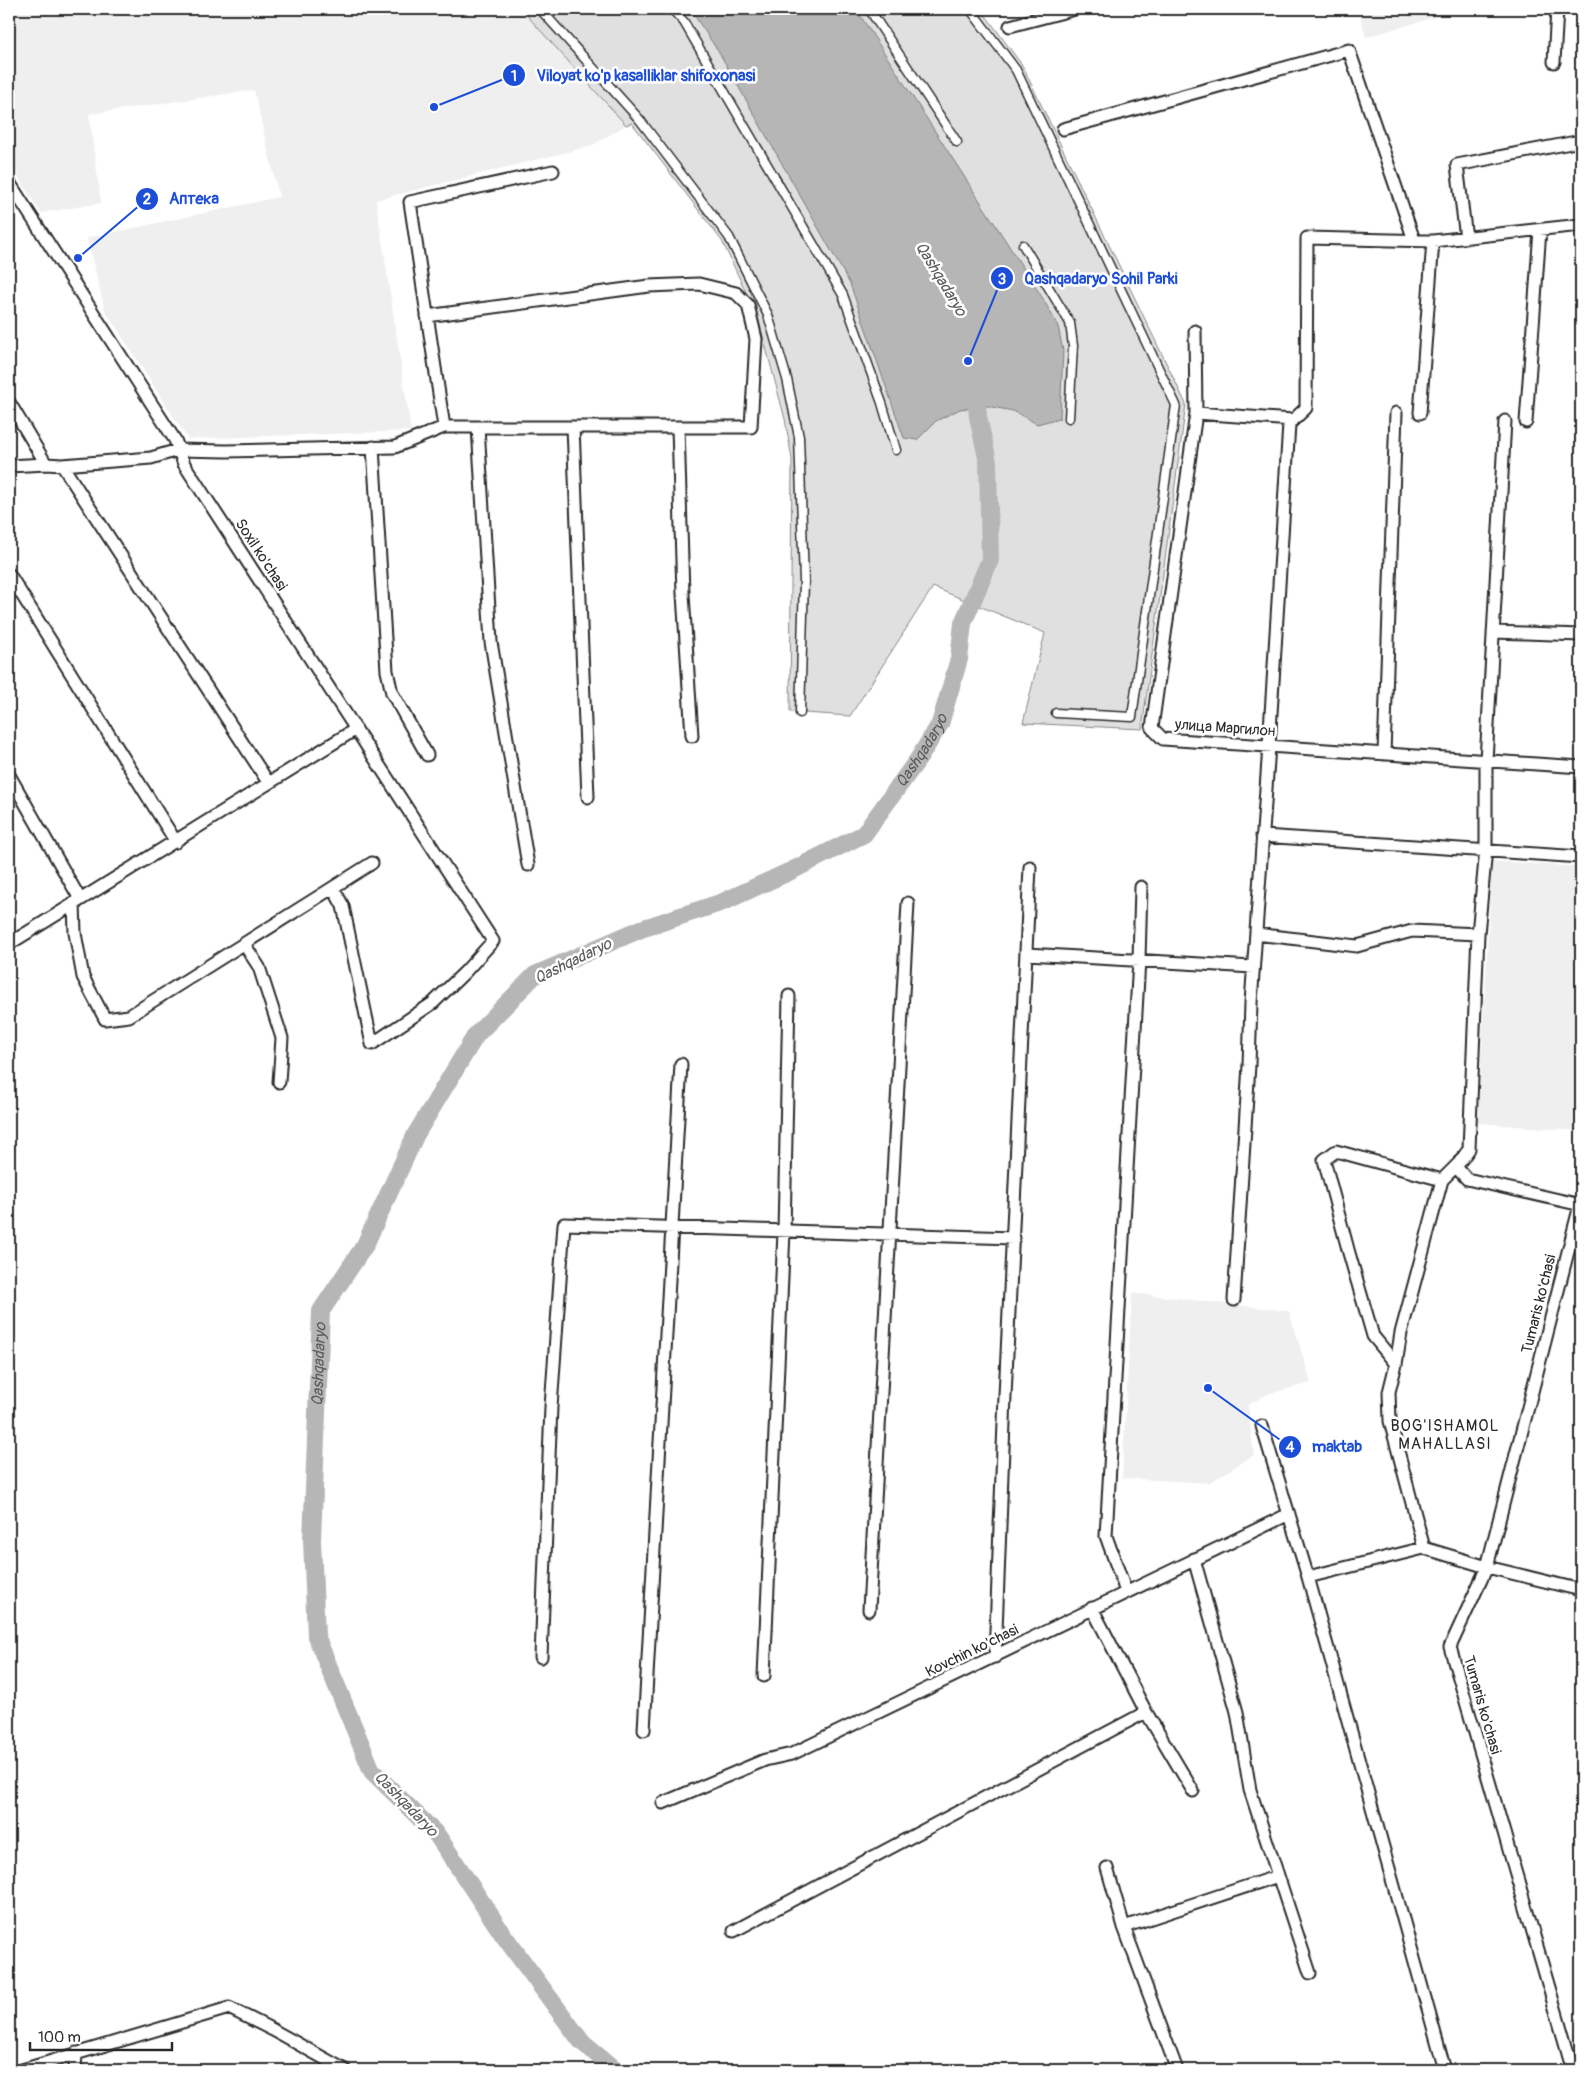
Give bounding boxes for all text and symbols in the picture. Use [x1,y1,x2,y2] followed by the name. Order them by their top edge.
[501,60,765,91] callout: Viloyat ko'p kasalliklar shifoxonasi
[537,66,756,86] text: Viloyat ko'p kasalliklar shifoxonasi
[511,67,517,86] text: 1
[134,183,229,214] callout: Аптека
[169,189,220,209] text: Аптека
[143,190,151,209] text: 2
[911,238,972,321] water label: Qashqadaryo
[989,263,1187,294] callout: Qashqadaryo Sohil Parki
[1024,269,1178,289] text: Qashqadaryo Sohil Parki
[998,270,1006,289] text: 3
[231,515,291,595] street label: Soxil ko'chasi
[891,711,953,791] water label: Qashqadaryo
[1173,715,1276,741] street label: улица Маргилон
[531,933,616,988] water label: Qashqadaryo
[1517,1252,1561,1356] street label: Tumaris ko'chasi
[307,1321,331,1406] water label: Qashqadaryo
[1390,1416,1500,1454] district label: BOG'ISHAMOL MAHALLASI
[1277,1431,1372,1462] callout: maktab
[1312,1437,1362,1457] text: maktab
[1286,1438,1295,1457] text: 4
[922,1620,1022,1682] street label: Kovchin ko'chasi
[1459,1654,1505,1757] street label: Tumaris ko'chasi
[370,1767,443,1842] water label: Qashqadaryo
[30,2019,172,2051] scale bar
[38,2028,81,2047] text: 100 m

